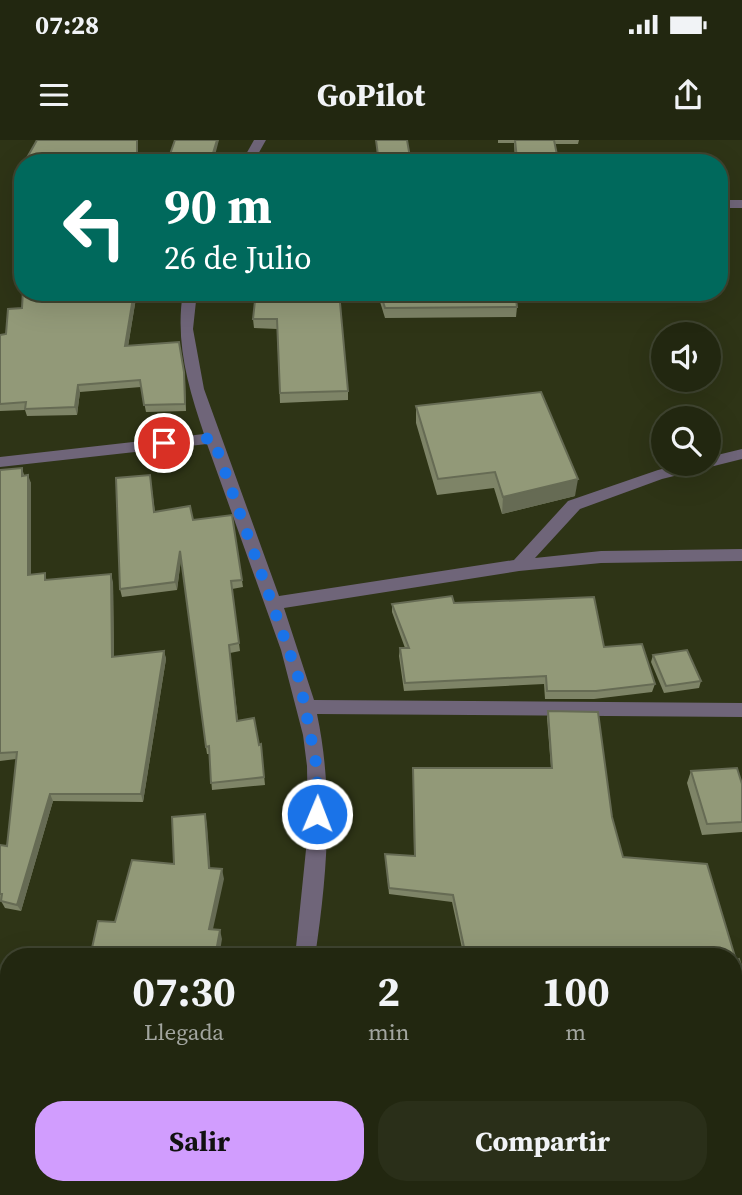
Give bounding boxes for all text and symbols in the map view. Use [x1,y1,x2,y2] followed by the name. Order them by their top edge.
[35,7,99,43] text: 07:28
[317,73,425,117] text: GoPilot
[35,76,73,114] icon: menu
[669,76,707,114] icon: share
[164,172,272,239] text: 90 m
[49,182,140,273] icon: left
[164,236,312,280] text: 26 de Julio
[651,322,721,476] map controls
[651,322,721,392] button: sound
[651,406,721,476] button: search
[134,413,194,473] pin
[145,424,183,462] icon: arrive
[280,777,354,851] position arrow
[132,962,236,1020] text: 07:30
[377,962,400,1020] text: 2
[542,962,610,1020] text: 100
[144,1016,224,1048] text: Llegada
[368,1016,409,1048] text: min
[565,1016,586,1048] text: m
[35,1101,364,1181] button: Salir
[378,1101,707,1181] button: Compartir

